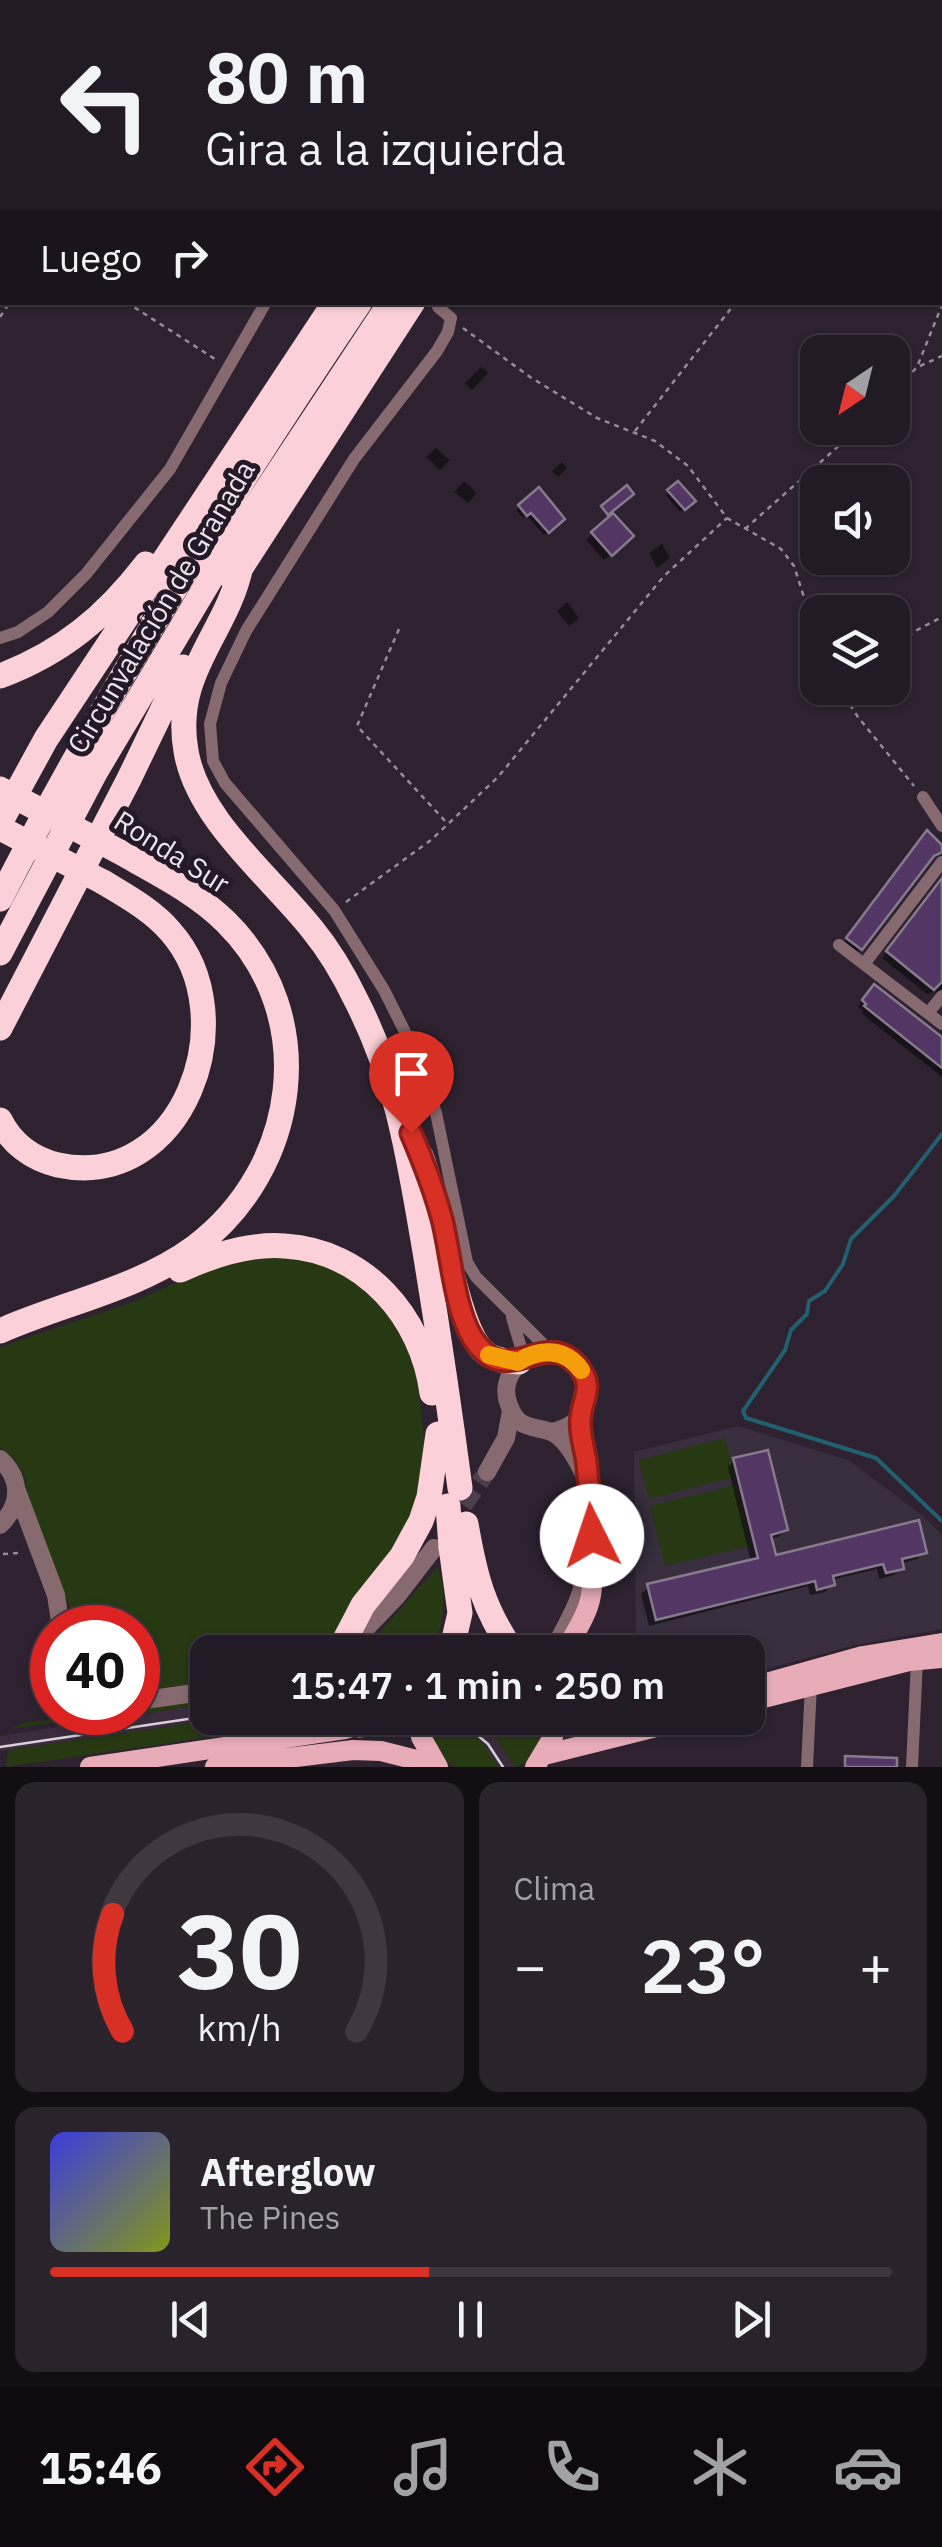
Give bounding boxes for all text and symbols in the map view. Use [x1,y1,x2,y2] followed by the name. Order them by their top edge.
[205,31,368,122] text: 80 m
[40,40,170,170] icon: left
[205,119,566,177] text: Gira a la izquierda
[162,230,217,285] icon: right
[40,233,142,282] text: Luego
[800,335,910,445] north arrow
[800,335,910,705] map controls
[58,453,263,760] street label: Circunvalación de Granada
[800,465,910,575] button: sound
[800,595,910,705] button: layers
[108,802,237,902] street label: Ronda Sur
[369,1031,454,1134] pin
[384,1046,439,1101] icon: arrive
[540,1484,644,1588] position arrow
[30,1605,160,1735] speed limit sign: 40
[290,1660,665,1709] text: 15:47 · 1 min · 250 m
[514,1867,595,1909] text: Clima
[177,1882,302,2018] text: 30
[640,1916,765,2014] text: 23°
[514,1930,547,2001] text: −
[859,1930,892,2001] text: +
[197,2004,281,2051] text: km/h
[200,2147,376,2196] text: Afterglow
[200,2196,340,2238] text: The Pines
[163,2292,218,2347] icon: previous
[443,2292,498,2347] icon: pause
[724,2292,779,2347] icon: next
[240,2432,310,2502] icon: directions
[388,2432,458,2502] icon: music
[537,2432,607,2502] icon: phone
[685,2432,755,2502] icon: climate
[833,2432,903,2502] icon: car
[39,2438,162,2496] text: 15:46

